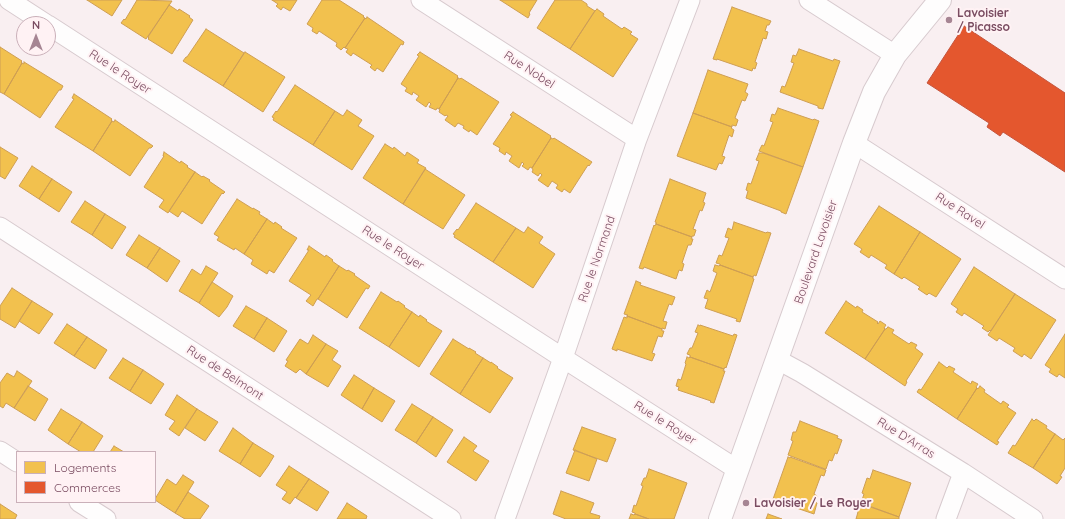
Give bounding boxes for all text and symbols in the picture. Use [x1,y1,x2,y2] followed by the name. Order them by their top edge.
[957,6,1010,34] place label: Lavoisier / Picasso
[944,15,954,25] marker: Lavoisier / Picasso
[16,16,56,56] north arrow
[32,18,40,32] text: N
[86,47,154,97] street label: Rue le Royer
[501,48,557,92] street label: Rue Nobel
[933,190,987,232] street label: Rue Ravel
[791,198,841,306] street label: Boulevard Lavoisier
[575,214,619,304] street label: Rue le Normand
[359,223,427,273] street label: Rue le Royer
[184,343,266,403] street label: Rue de Belmont
[631,398,699,448] street label: Rue le Royer
[874,415,938,461] street label: Rue D'Arras
[16,451,156,503] legend
[54,460,116,475] text: Logements
[54,480,121,495] text: Commerces
[754,496,872,510] place label: Lavoisier / Le Royer
[741,498,751,508] marker: Lavoisier / Le Royer

